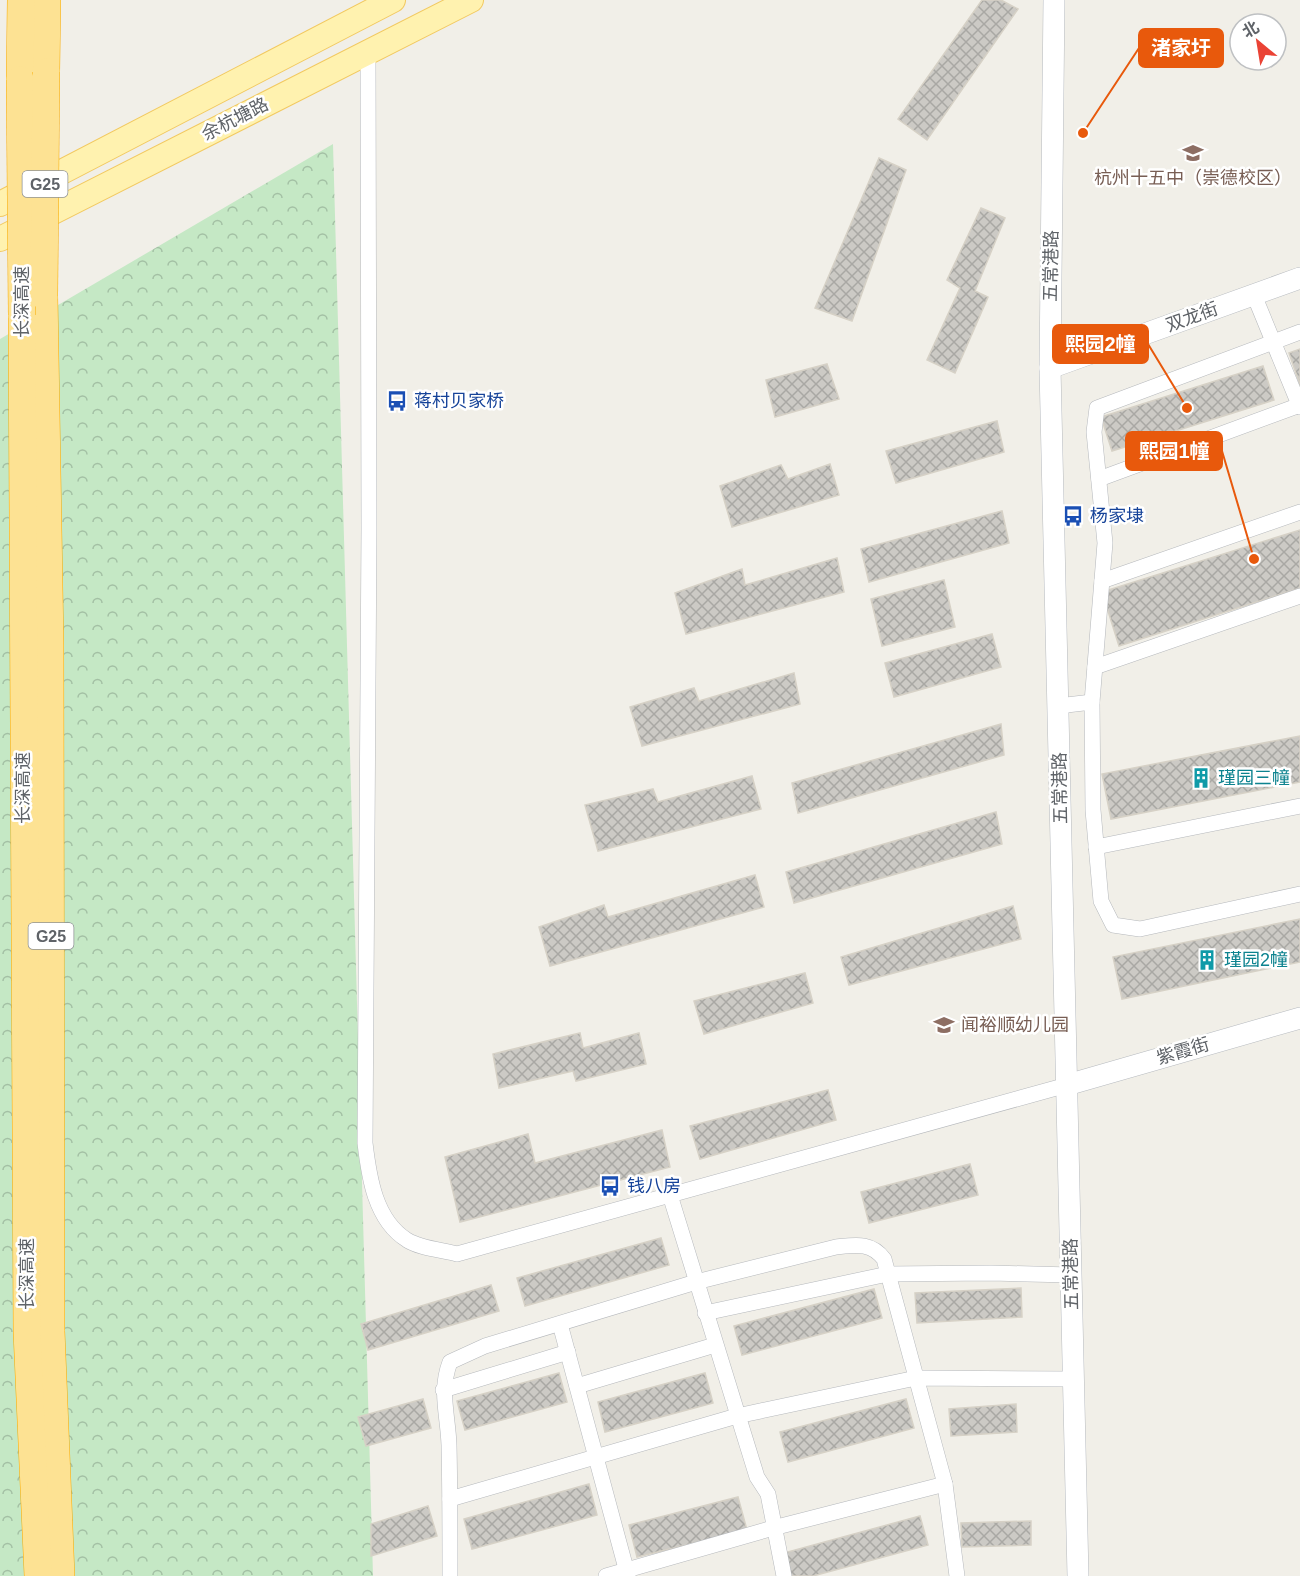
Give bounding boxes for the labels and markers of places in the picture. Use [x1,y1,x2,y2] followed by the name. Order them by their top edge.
[1139,29,1223,67] callout: 渚家圩
[1181,141,1205,165] school or university icon: 杭州十五中（崇德校区）
[1094,168,1292,188] place label: 杭州十五中（崇德校区）
[1053,325,1148,363] callout: 熙园2幢
[385,389,409,413] bus stop icon: 蒋村贝家桥
[414,391,504,411] place label: 蒋村贝家桥
[1126,432,1222,470] callout: 熙园1幢
[1061,504,1085,528] bus stop icon: 杨家埭
[1090,506,1144,526] place label: 杨家埭
[1189,766,1213,790] building icon: 瑾园三幢
[1218,768,1290,788] place label: 瑾园三幢
[1195,948,1219,972] building icon: 瑾园2幢
[1224,950,1288,970] place label: 瑾园2幢
[932,1013,956,1037] school or university icon: 闻裕顺幼儿园
[961,1015,1069,1035] place label: 闻裕顺幼儿园
[598,1174,622,1198] bus stop icon: 钱八房
[627,1176,681,1196] place label: 钱八房

